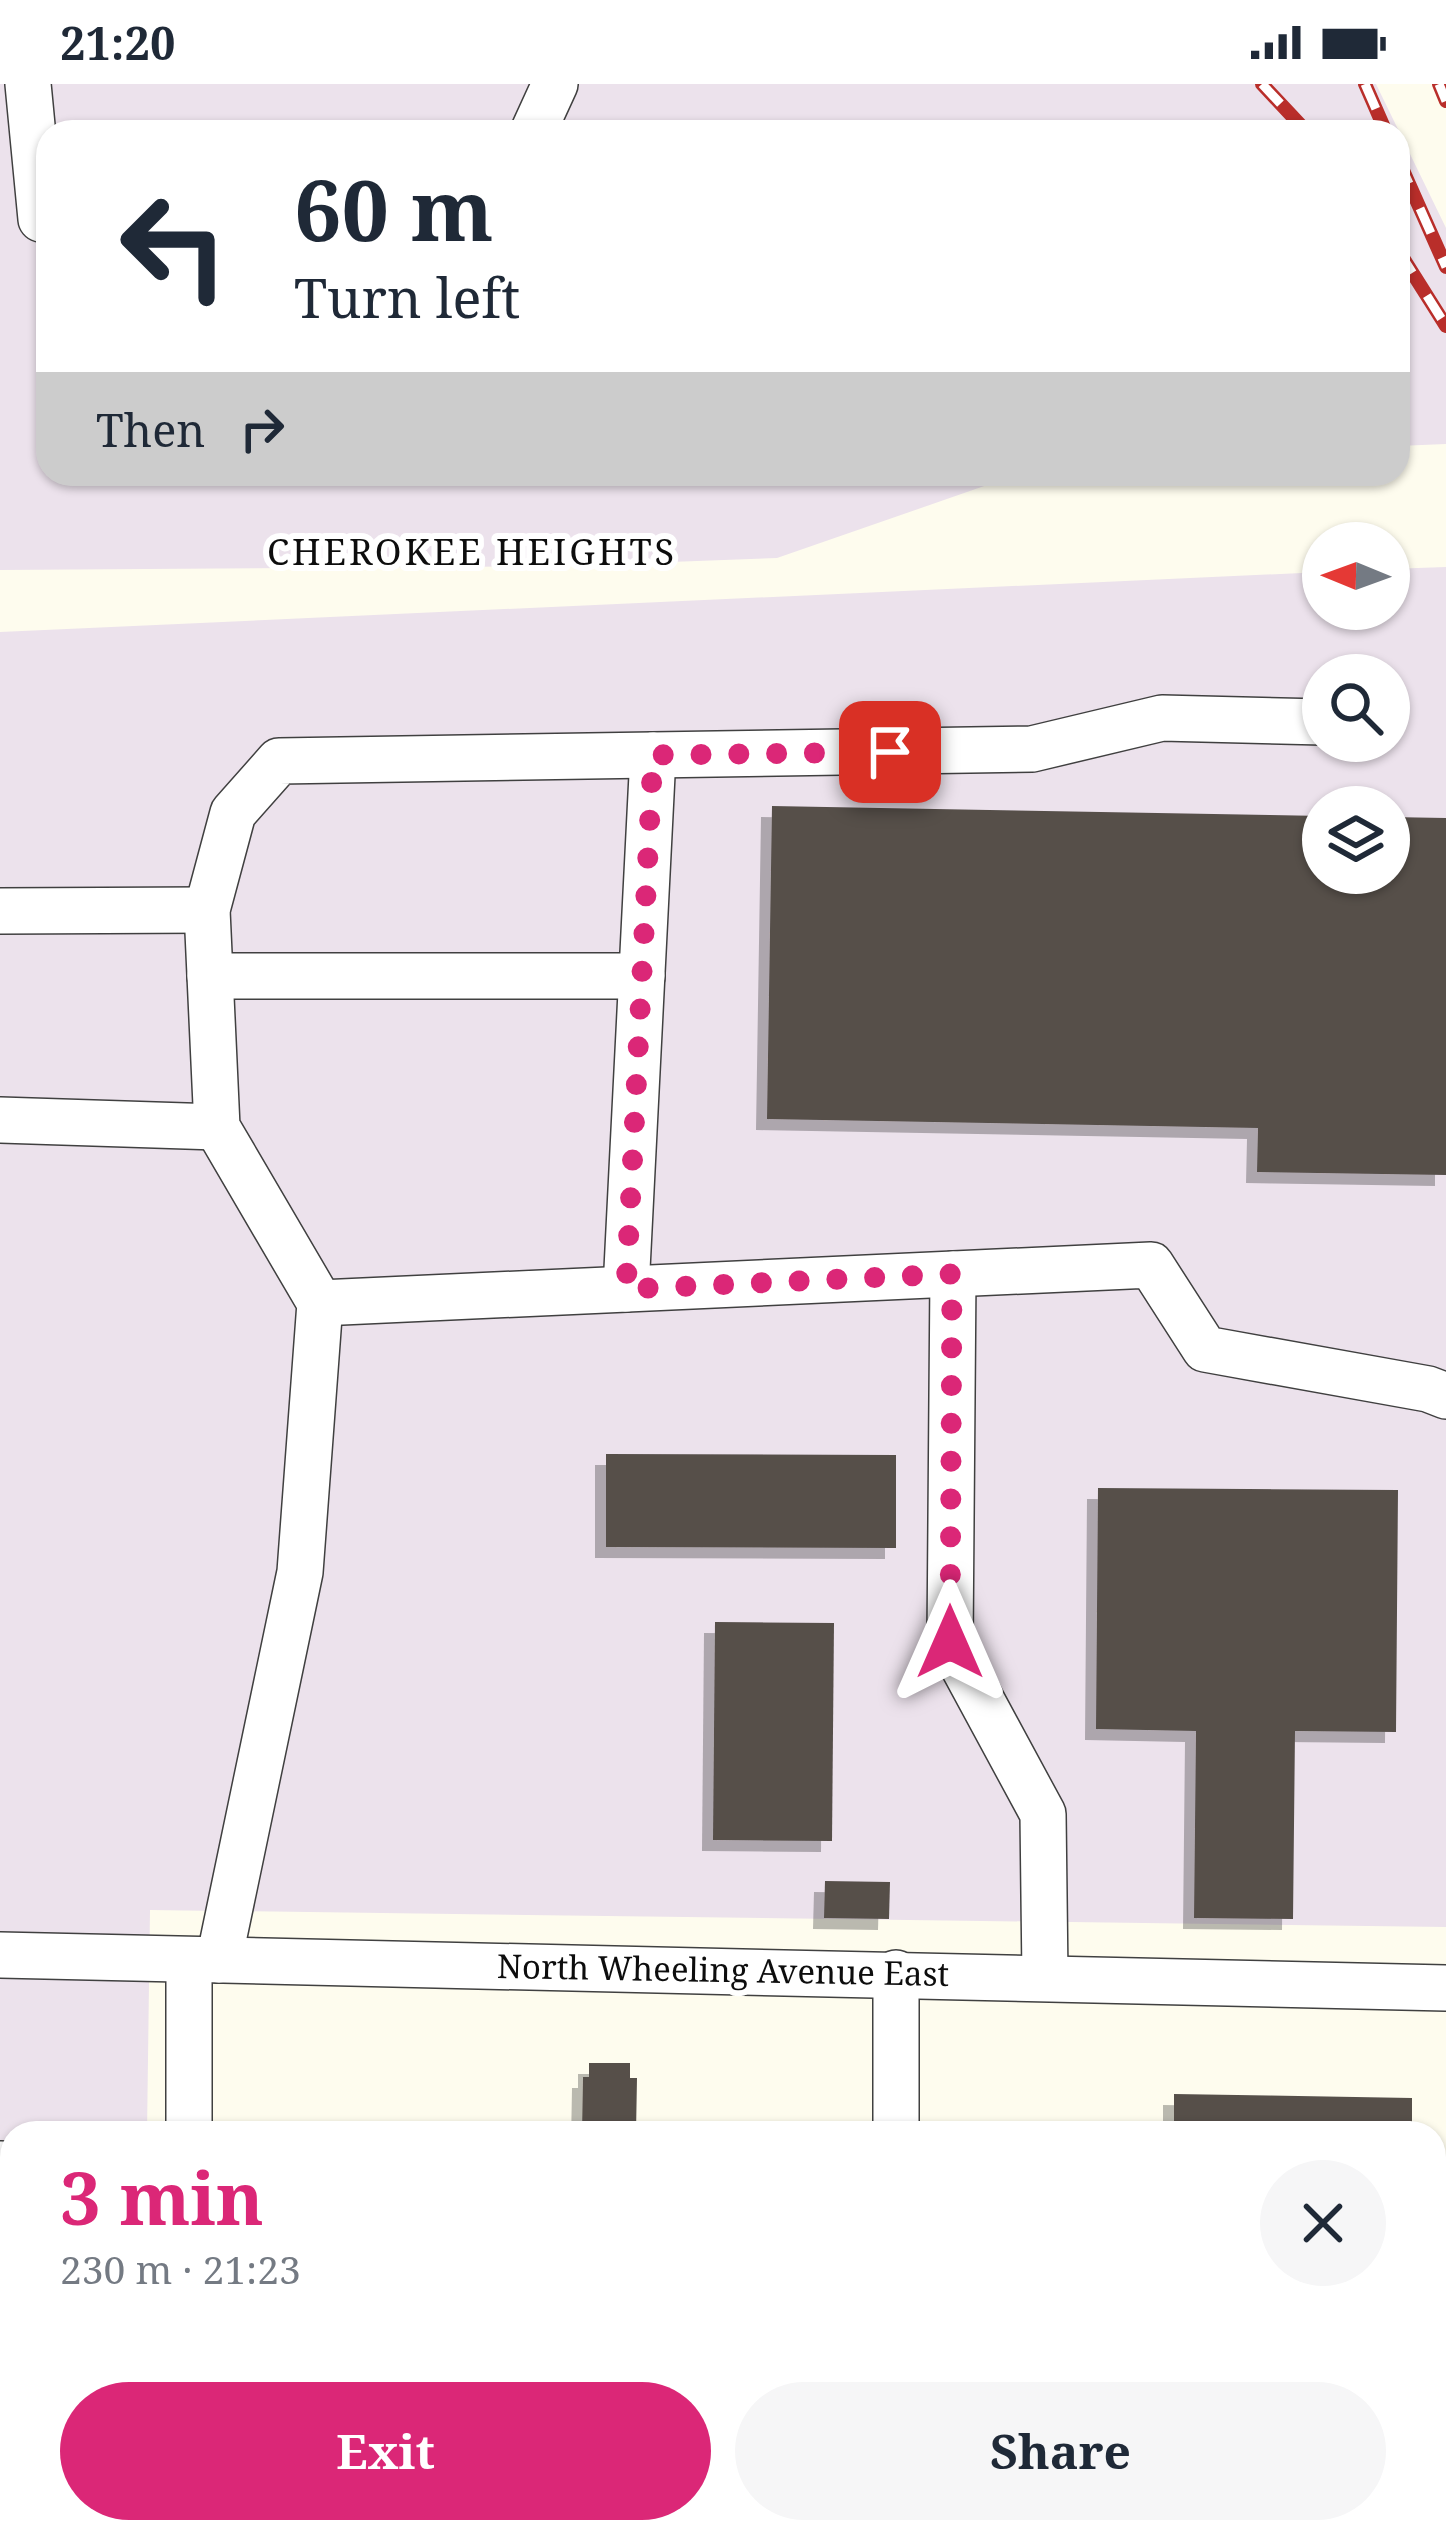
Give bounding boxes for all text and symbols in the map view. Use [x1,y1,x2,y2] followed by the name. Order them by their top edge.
[60,12,175,73] text: 21:20
[294,151,494,266] text: 60 m
[96,168,252,324] icon: left
[294,260,520,334] text: Turn left
[229,396,295,462] icon: right
[96,399,205,460] text: Then
[1302,522,1410,630] north arrow
[1302,522,1410,894] map controls
[267,527,677,576] district label: CHEROKEE HEIGHTS
[1302,654,1410,762] button: search
[839,701,941,803] pin
[857,719,923,785] icon: arrive
[1302,786,1410,894] button: layers
[887,1579,1013,1705] position arrow
[496,1943,950,1996] street label: North Wheeling Avenue East
[60,2148,264,2246] text: 3 min
[1260,2160,1386,2286] button: close
[60,2242,301,2295] text: 230 m · 21:23
[60,2382,711,2520] button: Exit
[735,2382,1386,2520] button: Share

